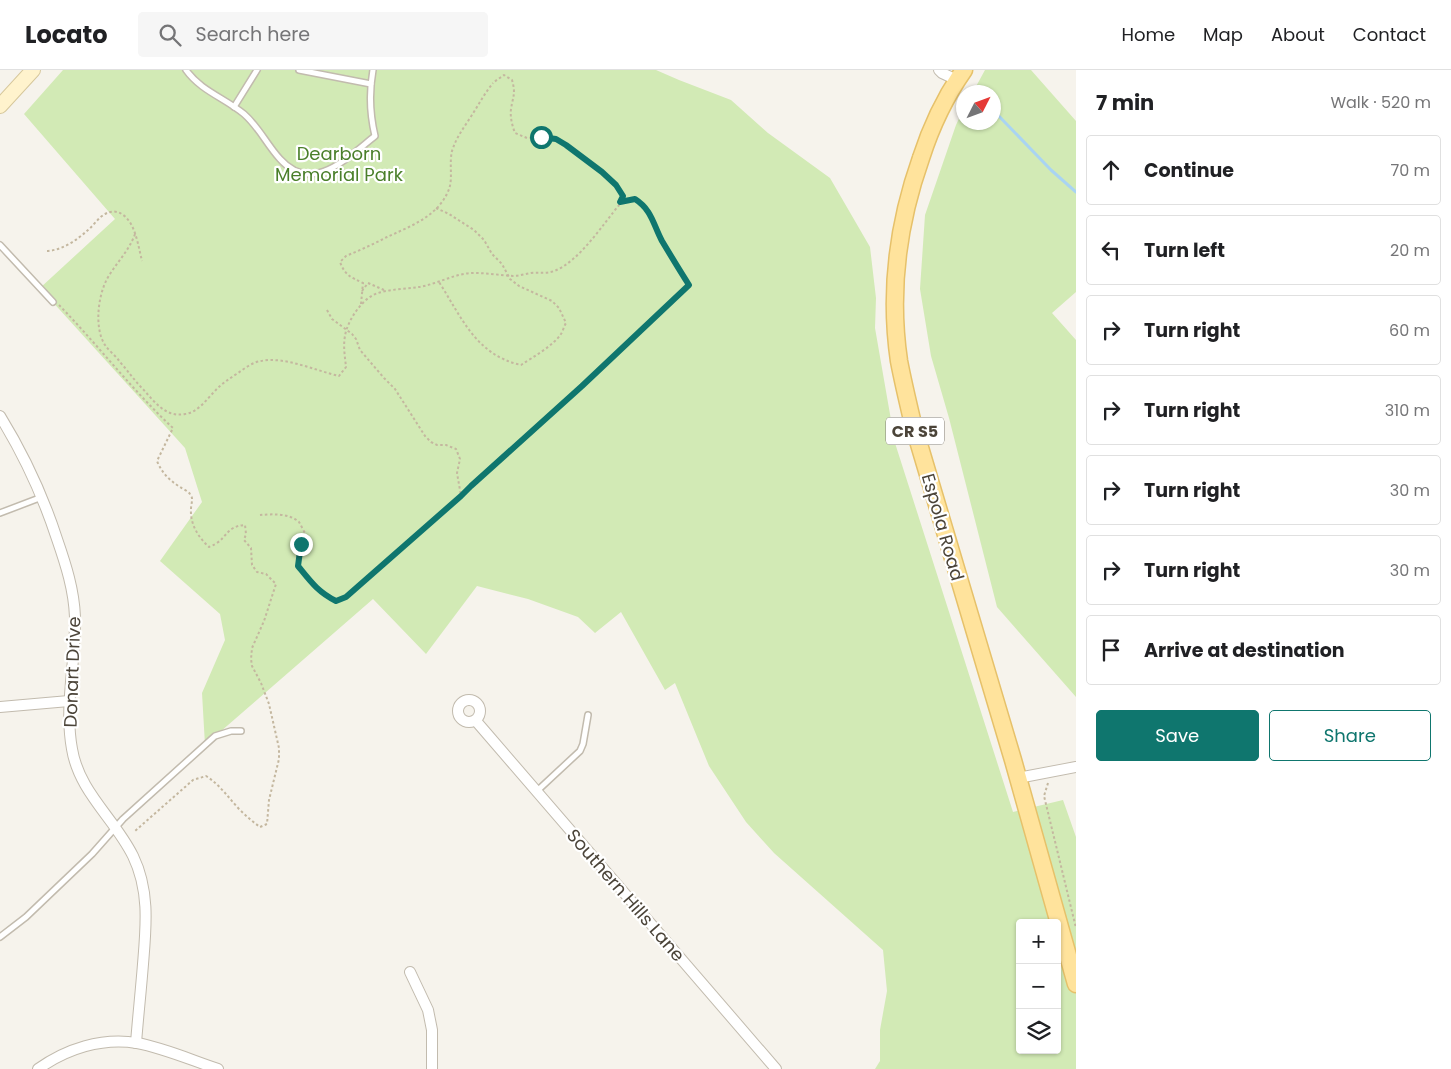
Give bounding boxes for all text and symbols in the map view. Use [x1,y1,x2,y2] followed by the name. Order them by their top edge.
[138,12,488,57] search box
[25,18,108,51] text: Locato
[156,21,184,49] icon: search
[196,21,310,48] text: Search here
[1121,22,1175,47] text: Home
[1203,22,1243,47] text: Map
[1271,22,1325,47] text: About
[1353,22,1426,47] text: Contact
[956,85,1001,130] north arrow
[1096,88,1154,117] text: 7 min
[1330,91,1431,114] text: Walk · 520 m
[530,126,553,149] route start
[275,141,404,187] park label: Dearborn Memorial Park
[1097,156,1125,184] icon: ahead
[1144,157,1234,184] text: Continue
[1390,159,1430,182] text: 70 m
[1097,236,1125,264] icon: left
[1144,237,1225,264] text: Turn left
[1390,239,1430,262] text: 20 m
[1097,316,1125,344] icon: right
[1144,317,1240,344] text: Turn right
[1389,319,1430,342] text: 60 m
[1097,396,1125,424] icon: right
[1144,397,1240,424] text: Turn right
[1385,399,1430,422] text: 310 m
[886,418,944,444] road number: CR S5
[916,470,970,584] street label: Espola Road
[1097,476,1125,504] icon: right
[1144,477,1240,504] text: Turn right
[1390,479,1430,502] text: 30 m
[290,533,313,556] route end
[1097,556,1125,584] icon: right
[1144,557,1240,584] text: Turn right
[1390,559,1430,582] text: 30 m
[58,616,86,728] street label: Donart Drive
[1097,636,1125,664] icon: arrive
[1144,637,1345,664] text: Arrive at destination
[1096,710,1259,761] button: Save
[1269,710,1431,761] button: Share
[561,823,691,967] street label: Southern Hills Lane
[1016,919,1061,1054] map controls
[1016,919,1061,964] button: +
[1016,964,1061,1009] button: −
[1016,1009,1061,1054] button: layers

